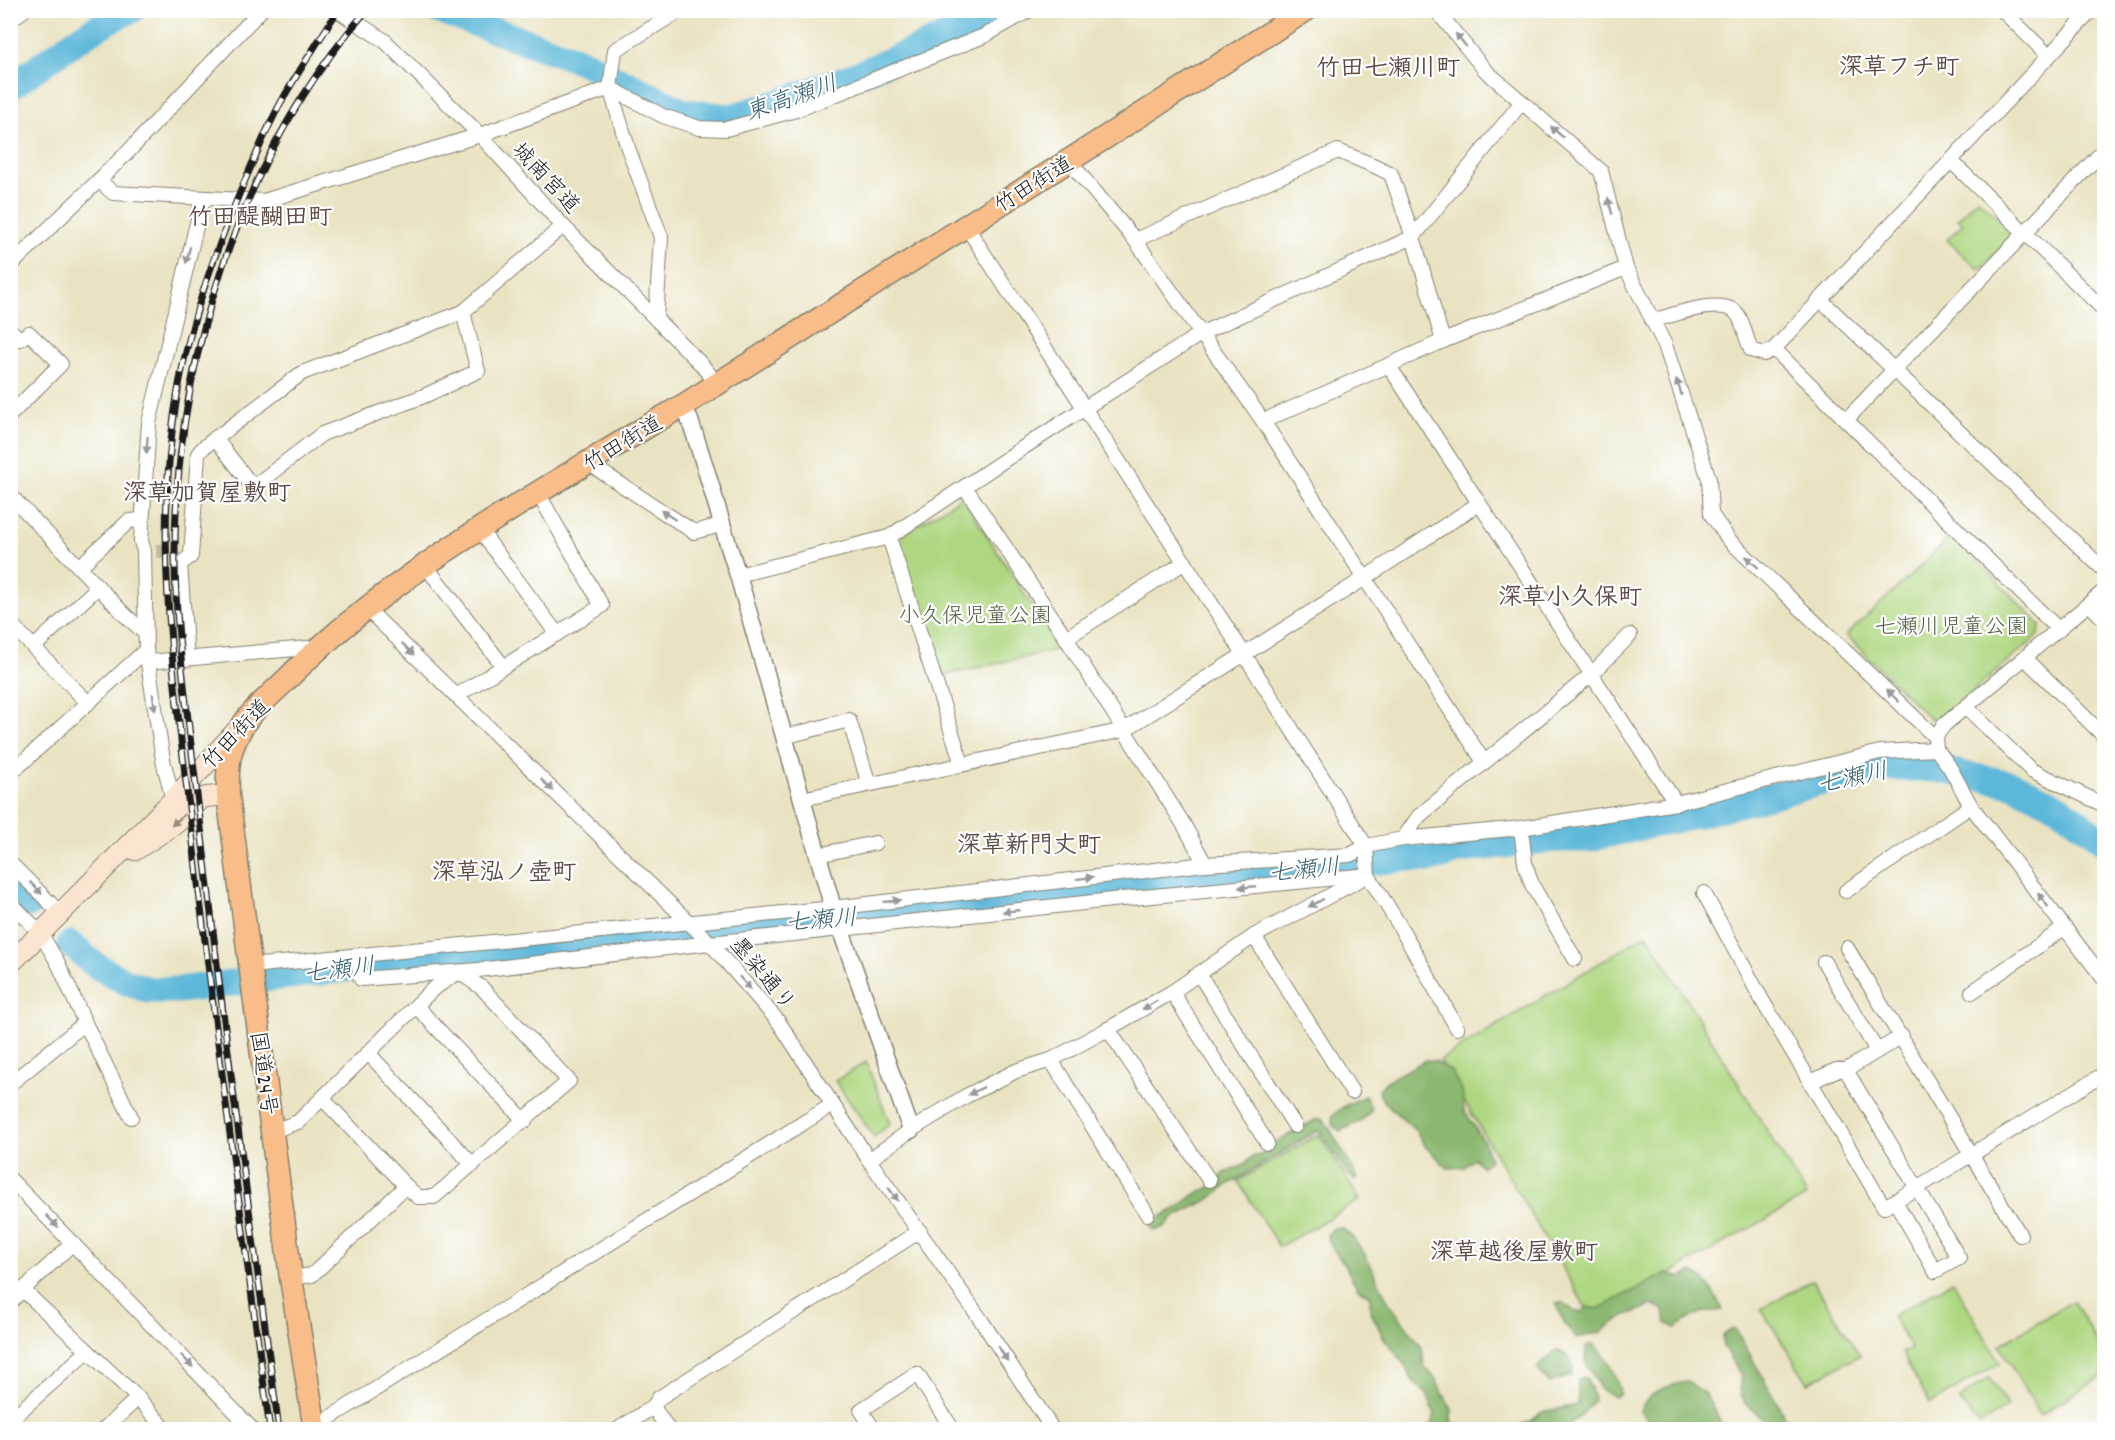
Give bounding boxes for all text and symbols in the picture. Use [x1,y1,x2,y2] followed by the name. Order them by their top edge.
[1454,32,1467,48] one-way arrow
[1839,52,1959,86] district label: 深草フチ町
[1316,53,1460,87] district label: 竹田七瀬川町
[741,68,843,132] water label: 東高瀬川
[1549,126,1565,139] one-way arrow
[503,137,586,222] street label: 城南宮道
[989,150,1080,222] street label: 竹田街道
[1604,196,1614,215] one-way arrow
[188,202,332,236] district label: 竹田醍醐田町
[183,245,193,264] one-way arrow
[1673,378,1683,396] one-way arrow
[578,409,670,481] street label: 竹田街道
[143,436,152,455] one-way arrow
[123,478,291,512] district label: 深草加賀屋敷町
[660,510,676,521] one-way arrow
[1744,555,1759,569] one-way arrow
[1498,582,1642,616] district label: 深草小久保町
[898,602,1052,633] park label: 小久保児童公園
[1874,613,2028,644] park label: 七瀬川児童公園
[400,641,414,655] one-way arrow
[1886,690,1901,703] one-way arrow
[150,692,159,711] one-way arrow
[196,693,279,778] street label: 竹田街道
[1814,756,1891,804] water label: 七瀬川
[540,777,554,791] one-way arrow
[171,813,186,826] one-way arrow
[957,830,1101,864] district label: 深草新門丈町
[1267,851,1342,893] water label: 七瀬川
[432,857,576,891] district label: 深草泓ノ壺町
[1076,874,1095,883] one-way arrow
[28,881,42,895] one-way arrow
[1237,882,1256,892] one-way arrow
[2036,892,2049,908] one-way arrow
[882,896,901,906] one-way arrow
[1307,898,1324,908] one-way arrow
[784,902,859,942] water label: 七瀬川
[1001,906,1020,916] one-way arrow
[721,932,801,1019] street label: 墨染通り
[302,951,377,993] water label: 七瀬川
[738,975,751,990] one-way arrow
[1142,999,1158,1010] one-way arrow
[240,1029,283,1118] street label: 国道24号
[967,1086,984,1096] one-way arrow
[887,1185,899,1201] one-way arrow
[44,1214,59,1228] one-way arrow
[1430,1237,1598,1271] district label: 深草越後屋敷町
[998,1346,1009,1363] one-way arrow
[180,1354,194,1369] one-way arrow

